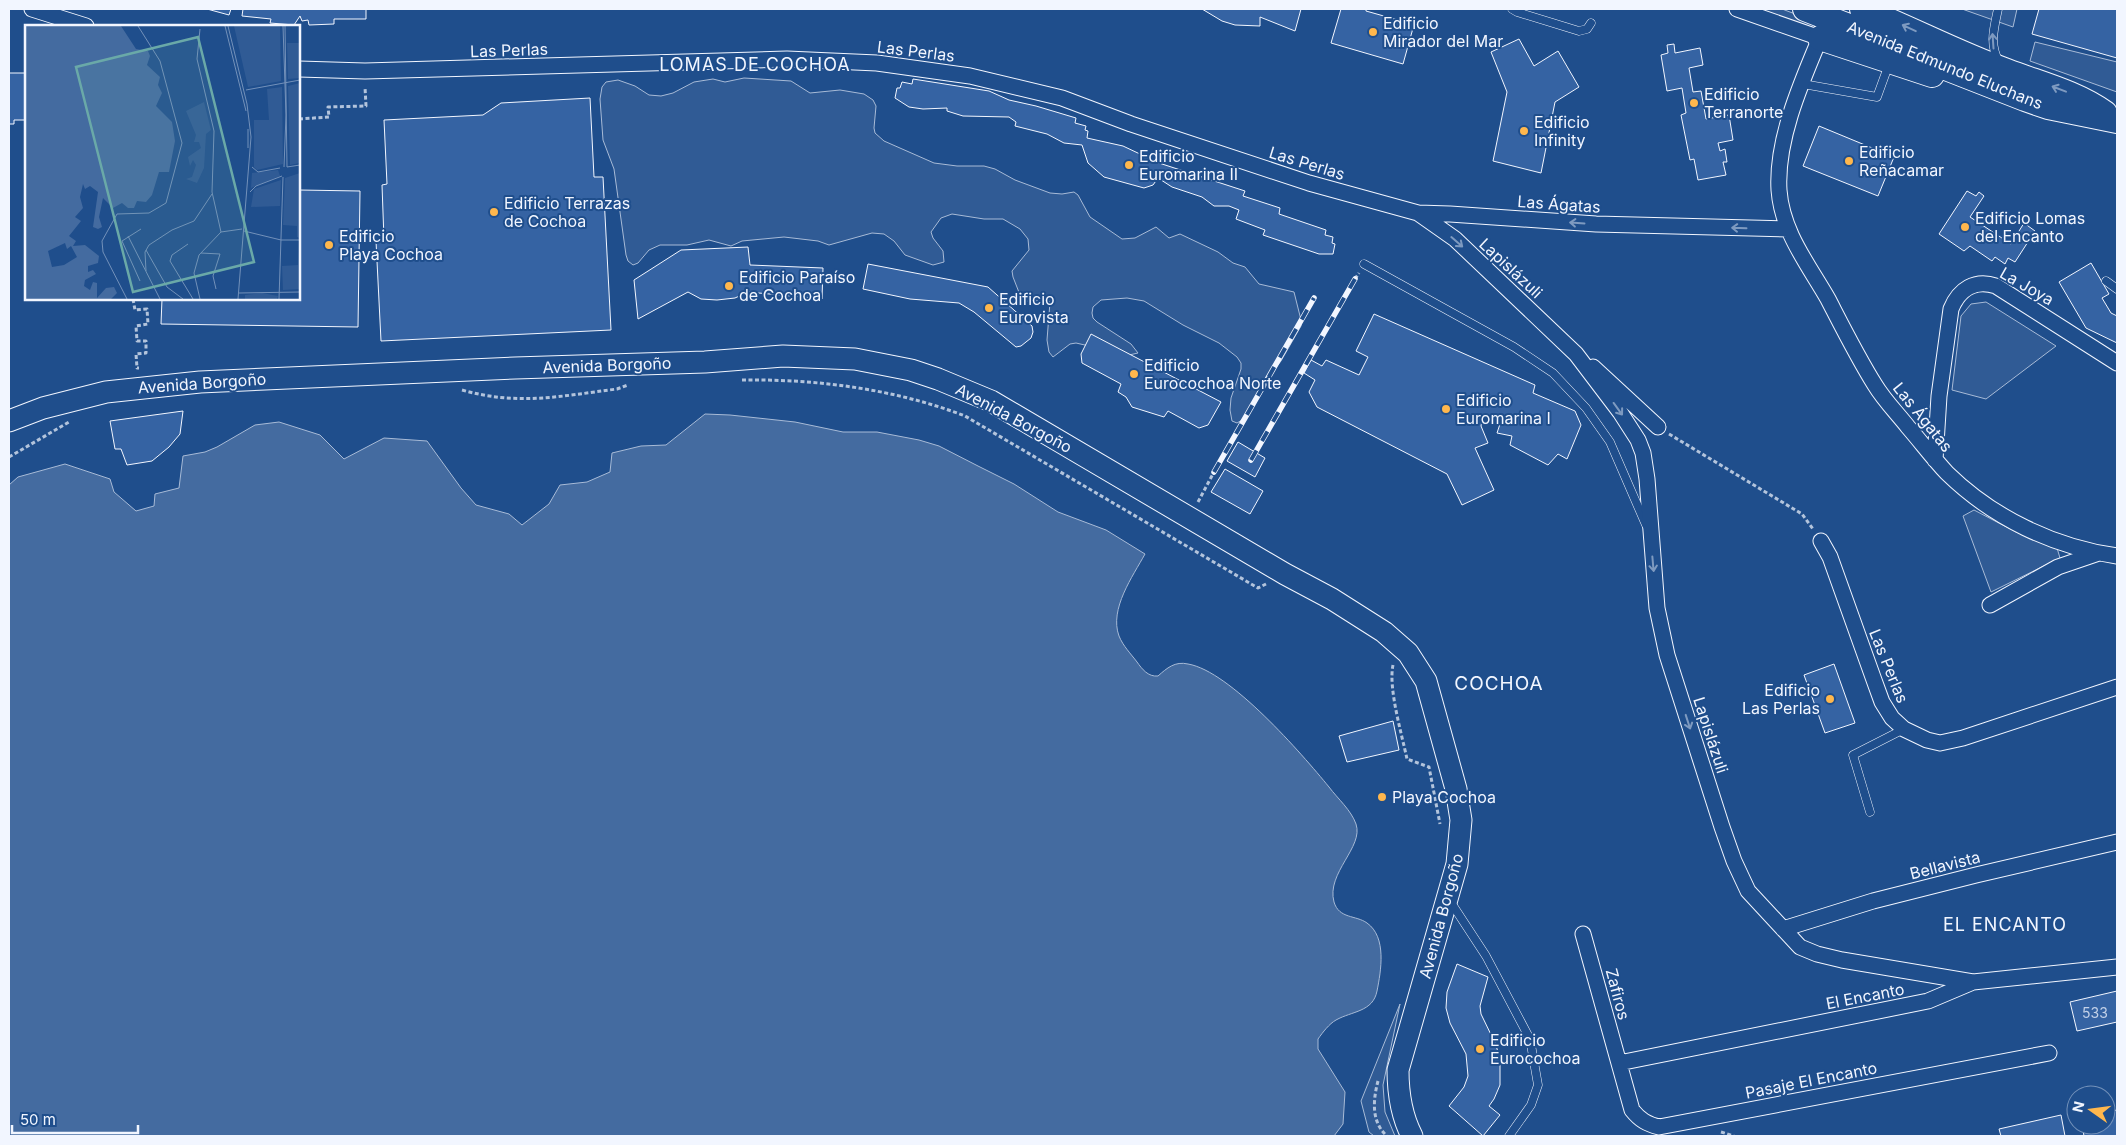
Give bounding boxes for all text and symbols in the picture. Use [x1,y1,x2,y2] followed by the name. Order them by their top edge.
[1383,13,1503,51] place label: Edificio Mirador del Mar
[1844,17,2046,113] street label: Avenida Edmundo Eluchans
[1902,23,1917,33] one-way arrow
[25,25,300,300] inset map
[1367,26,1379,38] marker: Edificio Mirador del Mar
[1989,34,1998,50] one-way arrow
[876,36,956,66] street label: Las Perlas
[470,39,548,61] street label: Las Perlas
[659,54,851,75] district label: LOMAS DE COCHOA
[1704,84,1783,122] place label: Edificio Terranorte
[2052,84,2068,93] one-way arrow
[1688,97,1700,109] marker: Edificio Terranorte
[1534,112,1590,150] place label: Edificio Infinity
[1518,125,1530,137] marker: Edificio Infinity
[1267,142,1347,184] street label: Las Perlas
[1859,142,1944,180] place label: Edificio Reñacamar
[1139,146,1238,184] place label: Edificio Euromarina II
[1843,155,1855,167] marker: Edificio Reñacamar
[1123,159,1135,171] marker: Edificio Euromarina II
[1517,191,1601,217] street label: Las Ágatas
[504,193,630,231] place label: Edificio Terrazas de Cochoa
[488,206,500,218] marker: Edificio Terrazas de Cochoa
[1975,208,2085,246] place label: Edificio Lomas del Encanto
[1569,218,1585,227] one-way arrow
[1959,221,1971,233] marker: Edificio Lomas del Encanto
[1732,223,1748,233] one-way arrow
[339,226,443,264] place label: Edificio Playa Cochoa
[1475,234,1547,302] street label: Lapislázuli
[1451,236,1464,248] one-way arrow
[323,239,335,251] marker: Edificio Playa Cochoa
[1997,263,2057,309] street label: La Joya
[739,267,855,305] place label: Edificio Paraíso de Cochoa
[723,280,735,292] marker: Edificio Paraíso de Cochoa
[999,289,1069,327] place label: Edificio Eurovista
[983,302,995,314] marker: Edificio Eurovista
[542,353,672,377] street label: Avenida Borgoño
[1144,355,1281,393] place label: Edificio Eurocochoa Norte
[1128,368,1140,380] marker: Edificio Eurocochoa Norte
[137,369,267,397] street label: Avenida Borgoño
[1889,378,1957,456] street label: Las Ágatas
[952,379,1076,457] street label: Avenida Borgoño
[1456,390,1551,428] place label: Edificio Euromarina I
[1612,402,1623,415] one-way arrow
[1440,403,1452,415] marker: Edificio Euromarina I
[1648,556,1658,572] one-way arrow
[1865,626,1913,706] street label: Las Perlas
[1454,672,1544,695] district label: COCHOA
[1742,680,1820,718] place label: Edificio Las Perlas
[1824,693,1836,705] marker: Edificio Las Perlas
[1689,694,1733,776] street label: Lapislázuli
[1684,714,1694,730] one-way arrow
[1392,787,1496,807] place label: Playa Cochoa
[1376,791,1388,803] marker: Playa Cochoa
[1908,847,1982,883] street label: Bellavista
[1415,851,1467,981] street label: Avenida Borgoño
[1943,914,2067,935] district label: EL ENCANTO
[1602,966,1634,1022] street label: Zafiros
[1824,979,1906,1013] street label: El Encanto
[2082,1004,2108,1021] house number: 533
[1490,1030,1581,1068] place label: Edificio Eurocochoa
[1474,1043,1486,1055] marker: Edificio Eurocochoa
[1743,1057,1879,1103] street label: Pasaje El Encanto
[2066,1085,2116,1135] north arrow
[2068,1100,2087,1114] text: N
[12,1102,139,1134] scale bar
[20,1110,56,1129] text: 50 m

